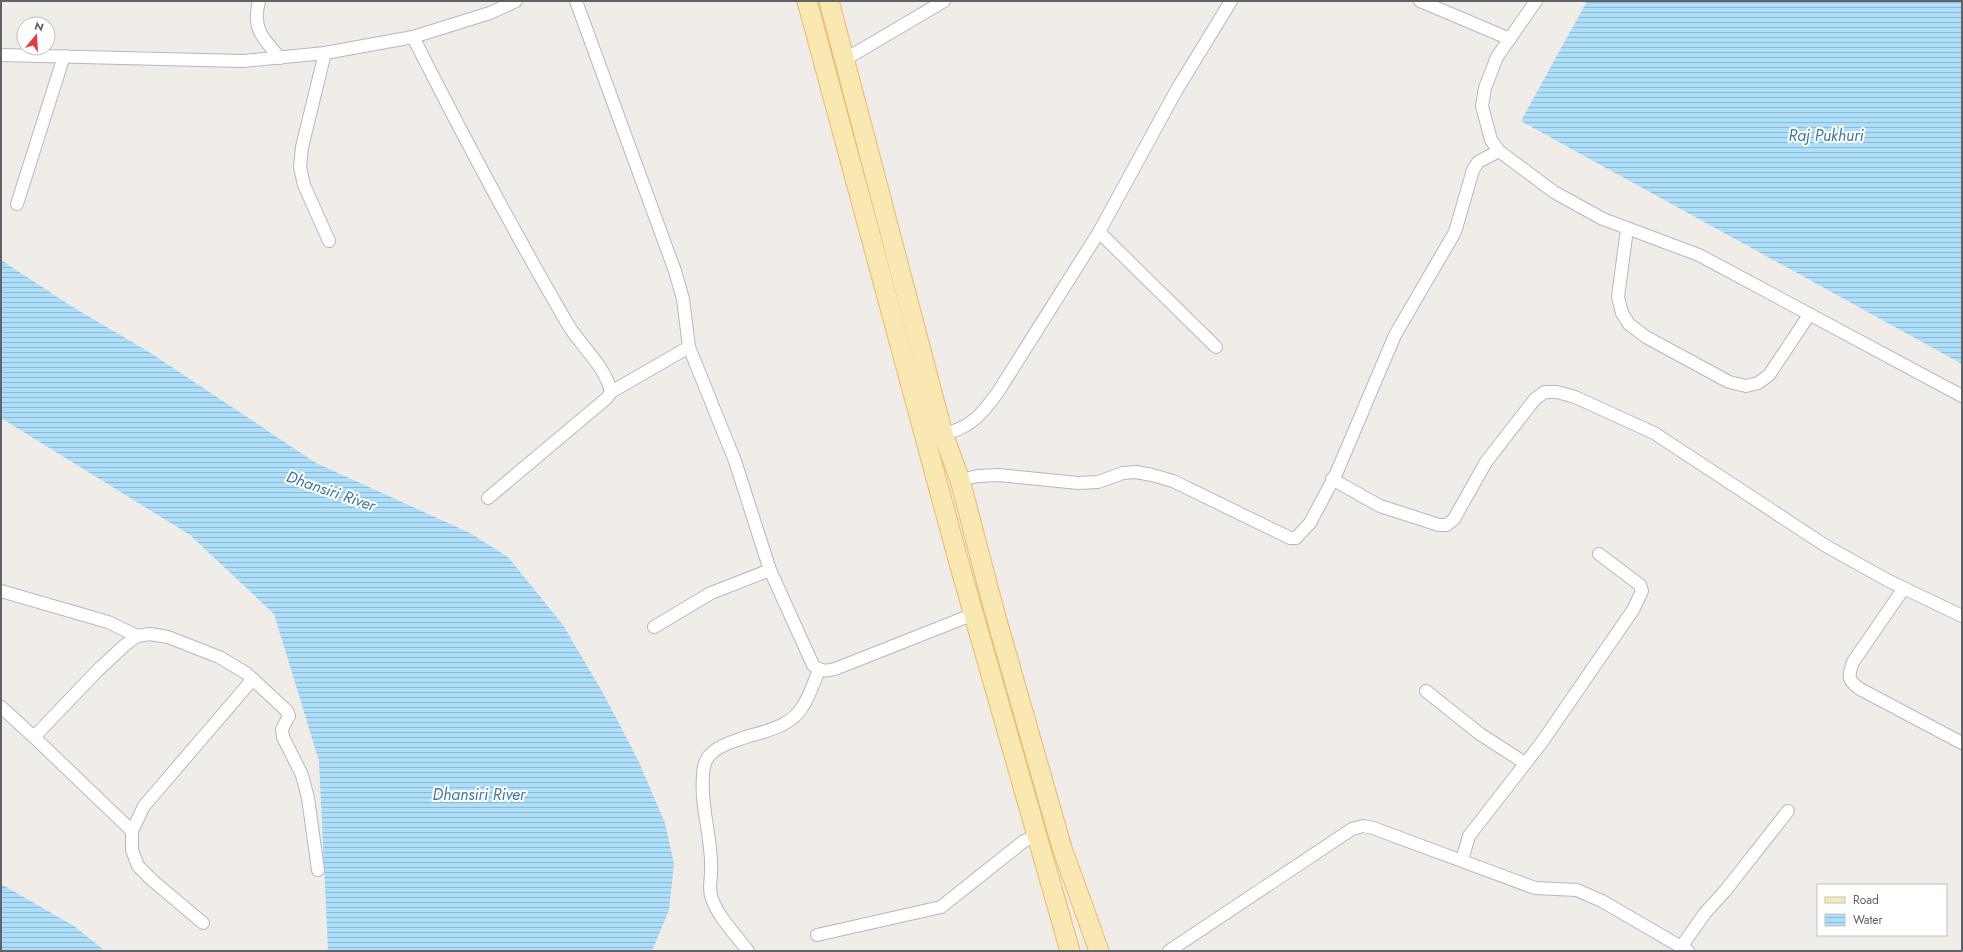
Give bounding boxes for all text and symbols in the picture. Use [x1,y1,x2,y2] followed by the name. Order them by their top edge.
[16,16,56,56] north arrow
[32,18,46,35] text: N
[1788,124,1864,147] water label: Raj Pukhuri
[283,465,380,518] water label: Dhansiri River
[433,783,527,806] water label: Dhansiri River
[1817,884,1947,936] legend
[1853,891,1879,909] text: Road
[1853,911,1884,929] text: Water

